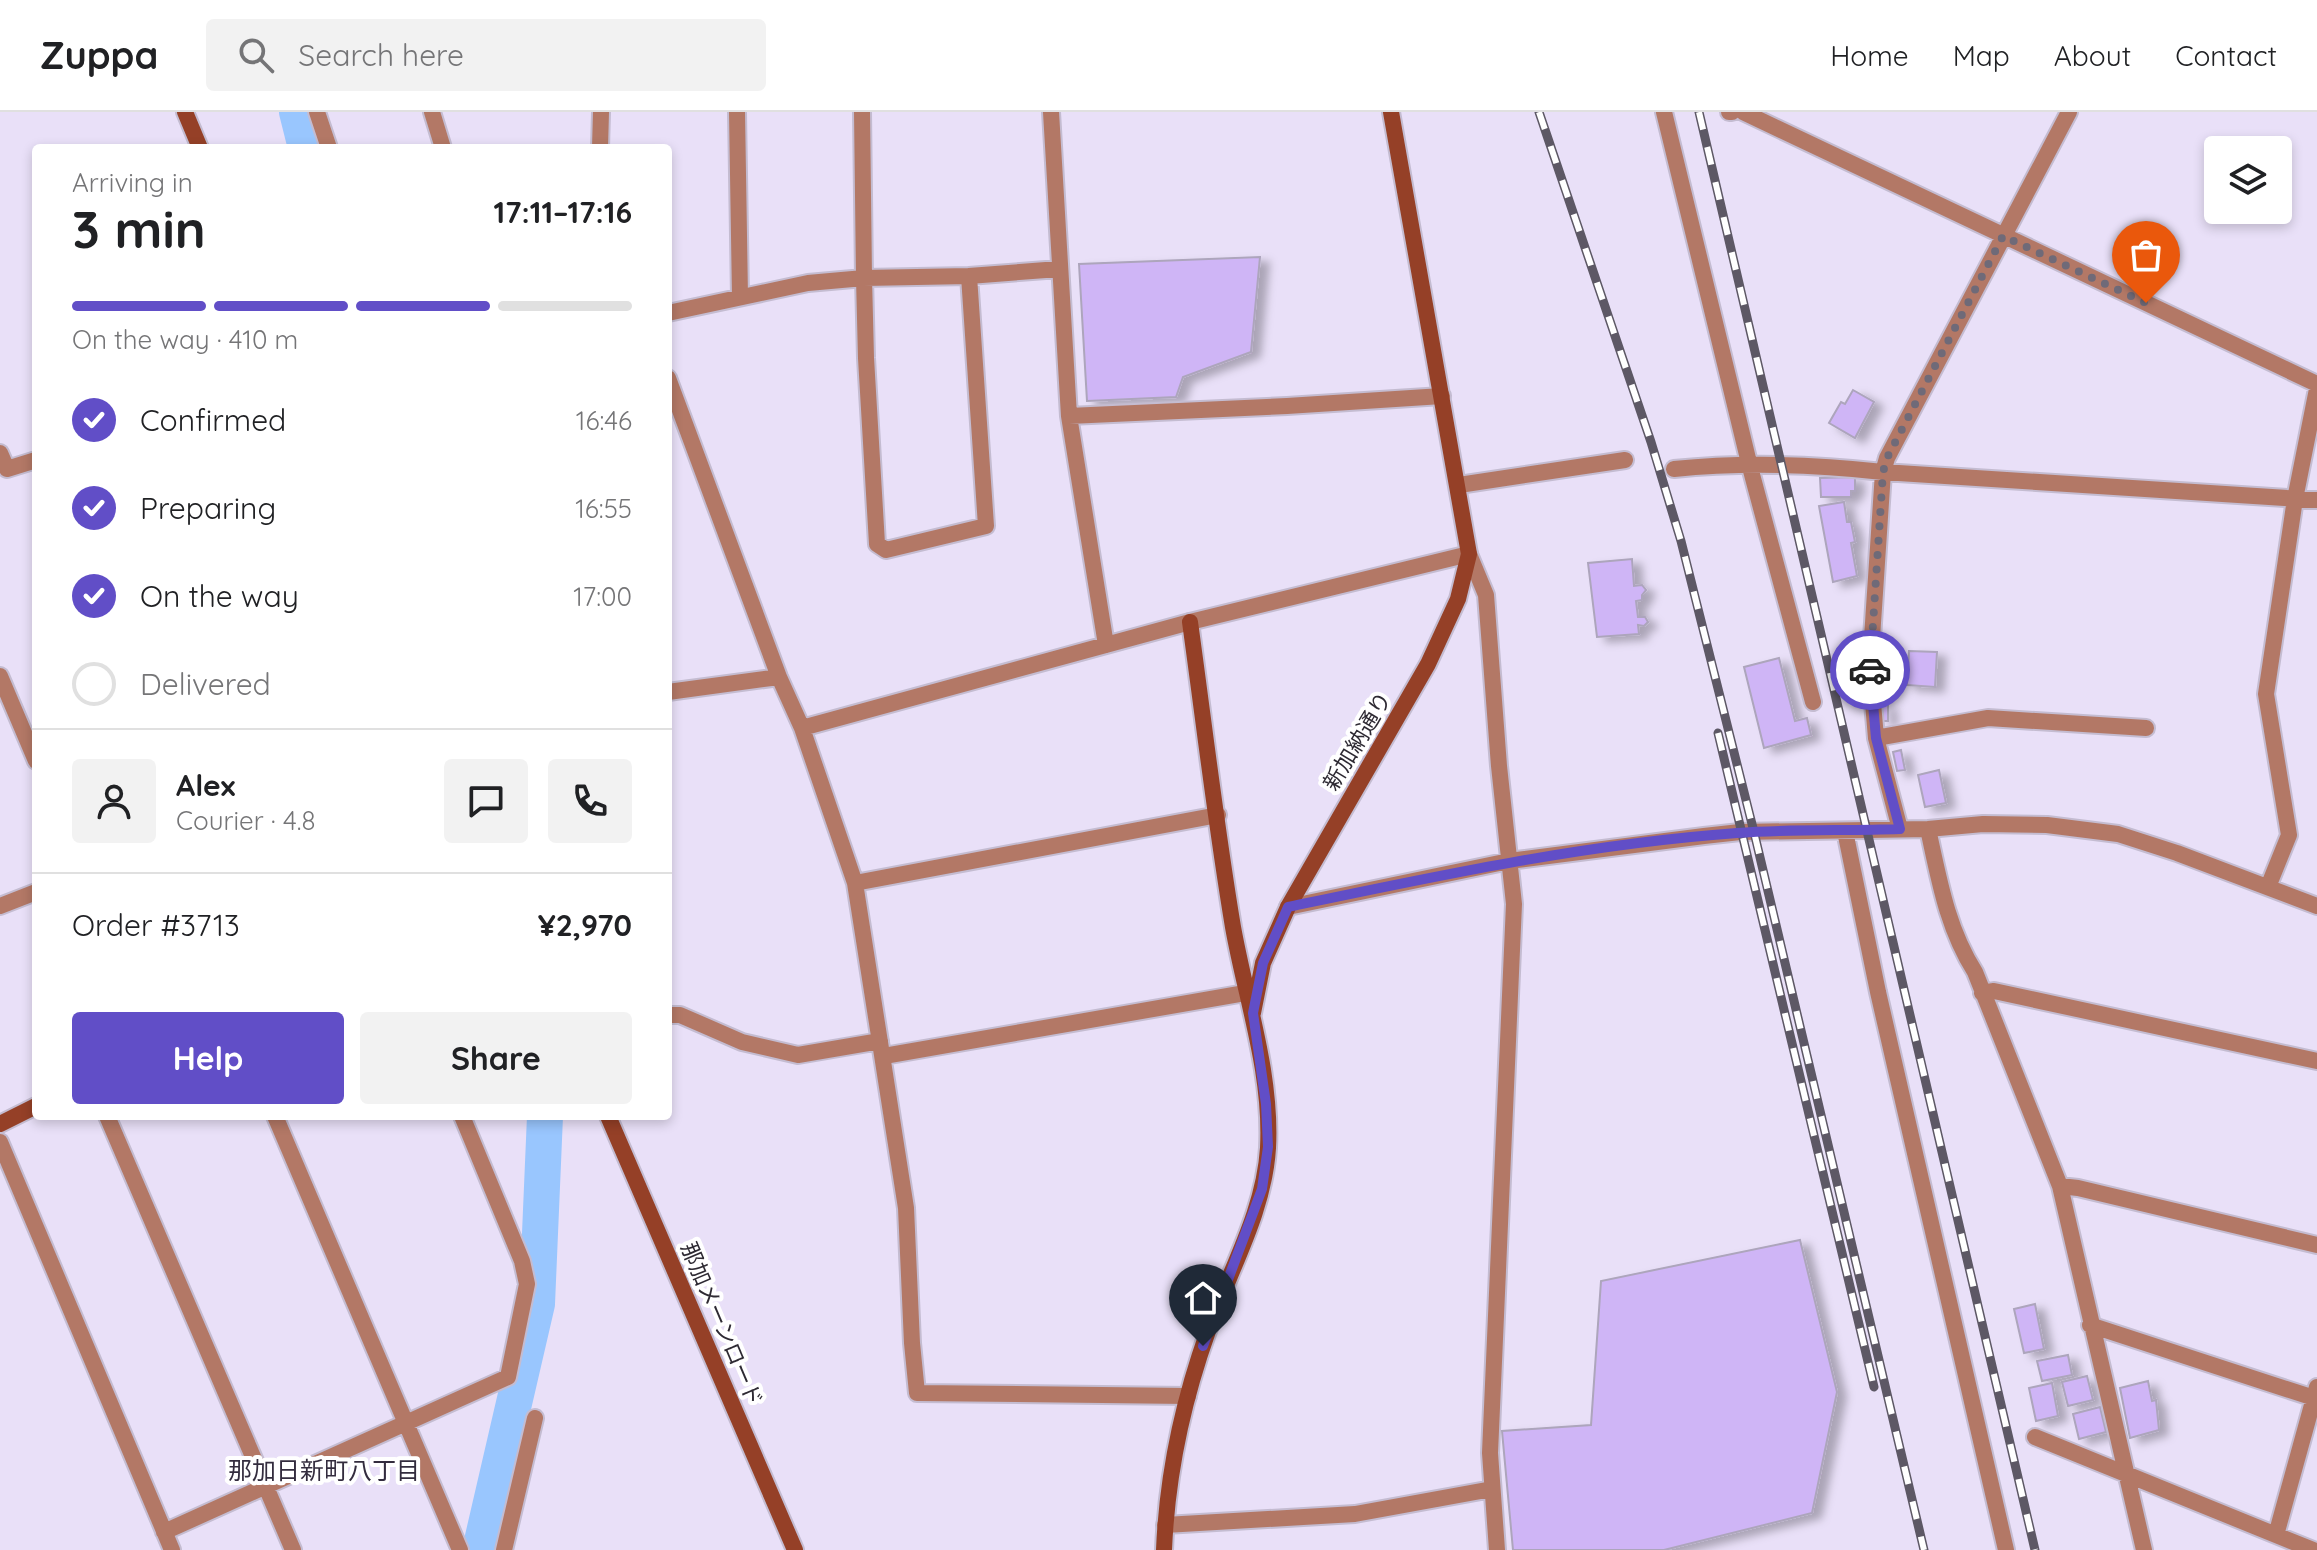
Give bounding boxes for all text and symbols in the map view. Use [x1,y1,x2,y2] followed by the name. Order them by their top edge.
[206,19,766,91] search box
[40,31,158,79] text: Zuppa
[234,33,278,77] icon: search
[298,36,464,74] text: Search here
[1830,38,1909,73] text: Home
[1953,38,2010,73] text: Map
[2054,38,2131,73] text: About
[2175,38,2277,73] text: Contact
[2204,136,2292,224] map controls
[2204,136,2292,224] button: layers
[72,166,193,199] text: Arriving in
[493,193,632,231] text: 17:11–17:16
[72,196,206,261] text: 3 min
[2112,221,2180,303] pin
[2124,233,2168,277] icon: bag
[72,323,298,356] text: On the way · 410 m
[72,398,116,442] icon: check
[140,401,286,439] text: Confirmed
[576,404,632,437] text: 16:46
[72,486,116,530] icon: check
[140,489,276,527] text: Preparing
[575,492,632,525] text: 16:55
[72,574,116,618] icon: check
[140,577,299,615] text: On the way
[573,580,632,613] text: 17:00
[1830,630,1910,710] courier
[1848,648,1892,692] icon: car
[140,665,271,703] text: Delivered
[1317,687,1397,795] street label: 新加納通り
[72,759,156,843] button: person
[444,759,528,843] button: chat
[548,759,632,843] button: phone
[176,766,235,804] text: Alex
[176,804,315,837] text: Courier · 4.8
[72,906,240,944] text: Order #3713
[538,906,632,944] text: ¥2,970
[72,1012,344,1104] button: Help
[360,1012,632,1104] button: Share
[675,1238,769,1410] street label: 那加メーンロード
[1169,1264,1237,1346] pin
[1181,1276,1225,1320] icon: home
[228,1455,420,1485] district label: 那加日新町八丁目

